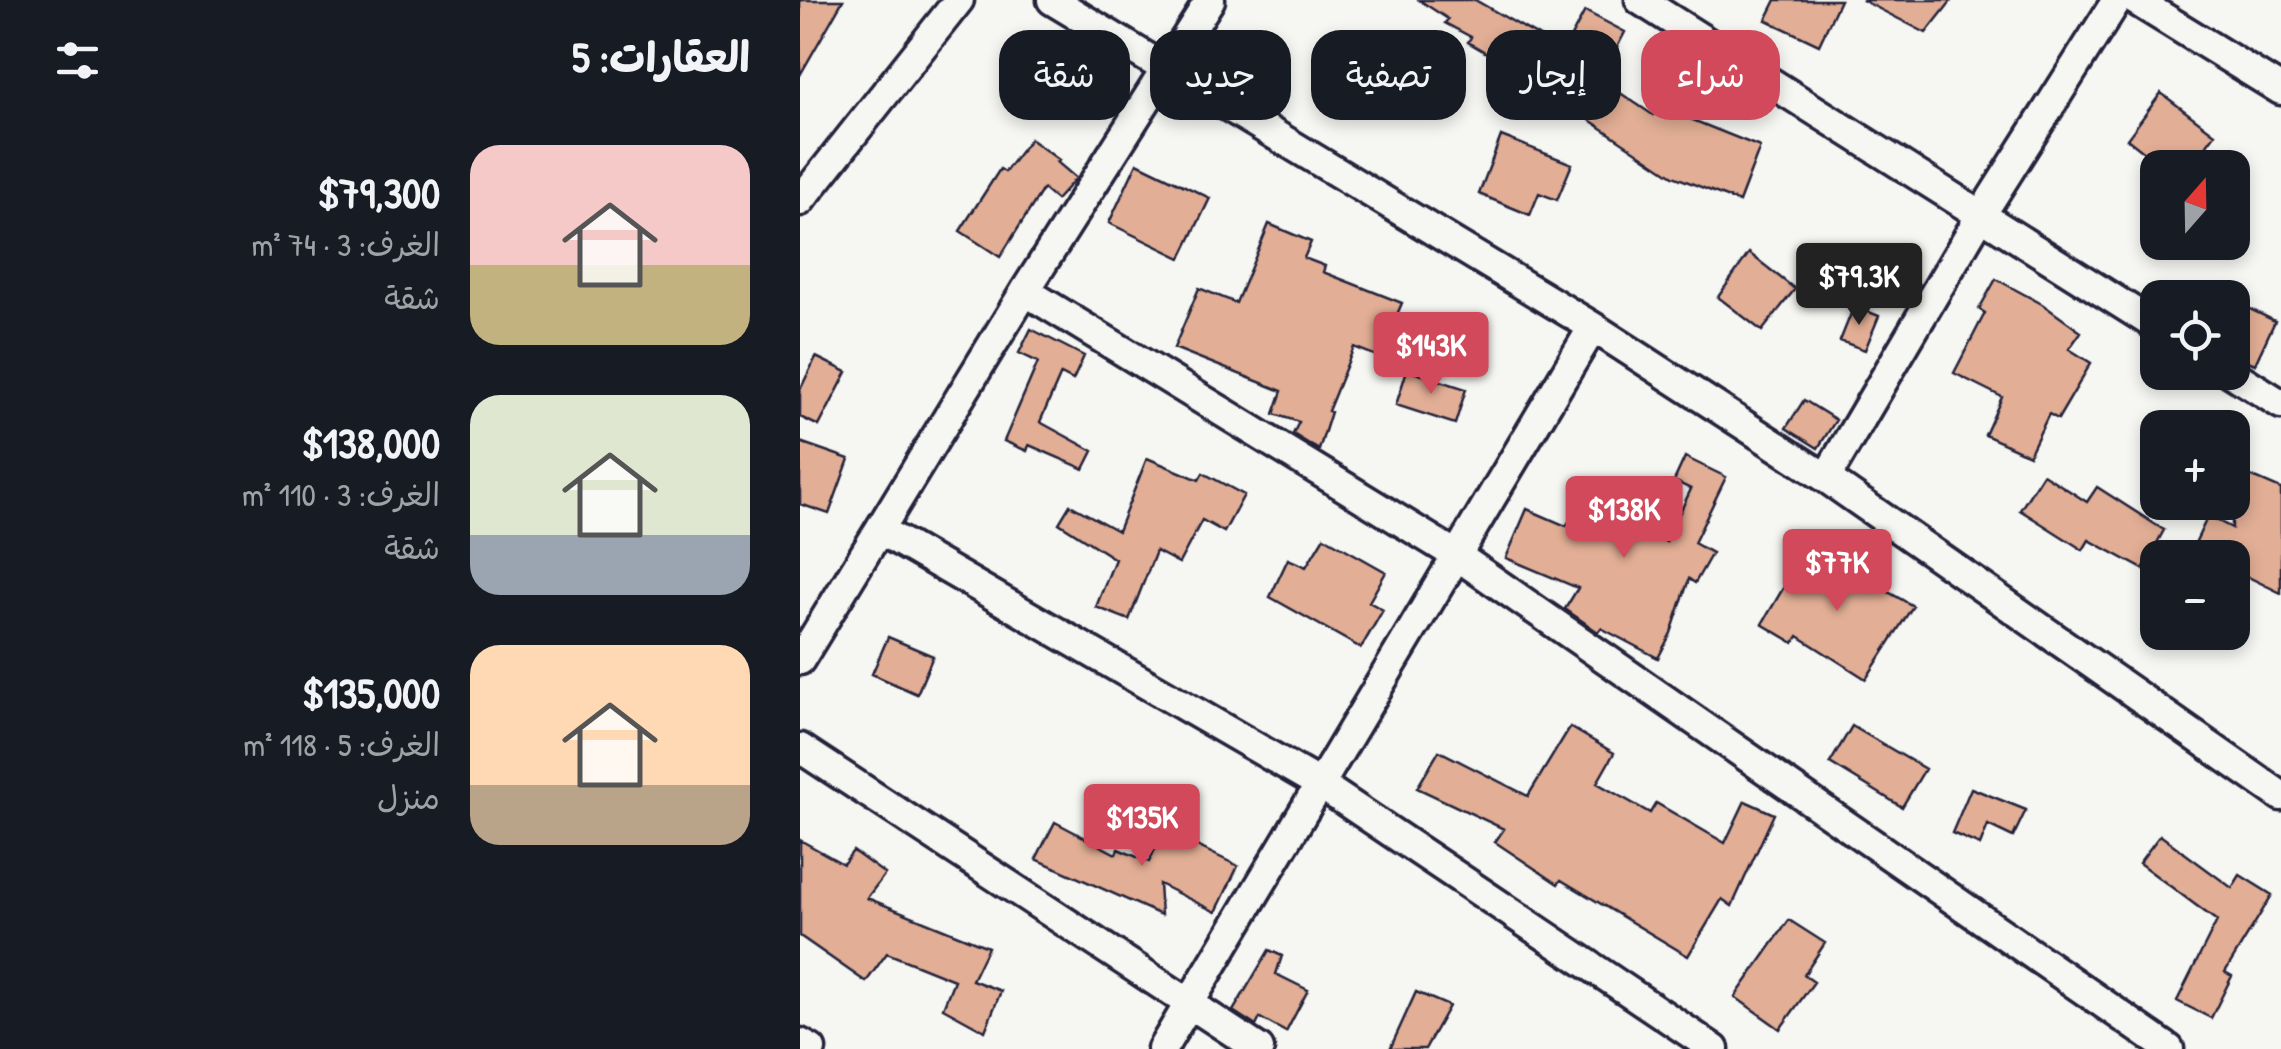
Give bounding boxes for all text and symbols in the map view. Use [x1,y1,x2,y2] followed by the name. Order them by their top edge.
[572,28,750,85] text: العقارات: 5
[999,30,1130,120] chip: شقة
[1150,30,1291,120] chip: جديد
[1311,30,1466,120] chip: تصفية
[1486,30,1621,120] chip: إيجار
[1641,30,1780,120] chip: شراء
[50,33,105,88] icon: filters
[2140,150,2250,260] north arrow
[2140,150,2250,650] map controls
[318,164,440,221] text: $79,300
[550,185,670,305] icon: home
[252,223,440,266] text: الغرف: 3 · 74 m²
[1778,243,1940,328] pin: $79.3K
[1818,254,1900,297] text: $79.3K
[384,276,440,319] text: شقة
[2140,280,2250,390] button: locate
[1361,312,1501,397] pin: $143K
[1396,323,1466,366] text: $143K
[2140,410,2250,520] button: +
[302,414,440,471] text: $138,000
[550,435,670,555] icon: home
[242,473,440,516] text: الغرف: 3 · 110 m²
[1554,476,1694,561] pin: $138K
[1588,487,1660,530] text: $138K
[384,526,440,569] text: شقة
[1778,529,1896,614] pin: $77K
[1805,540,1869,583] text: $77K
[2140,540,2250,650] button: −
[302,664,440,721] text: $135,000
[550,685,670,805] icon: home
[243,723,440,766] text: الغرف: 5 · 118 m²
[377,776,440,819] text: منزل
[1072,784,1212,869] pin: $135K
[1106,795,1178,838] text: $135K

